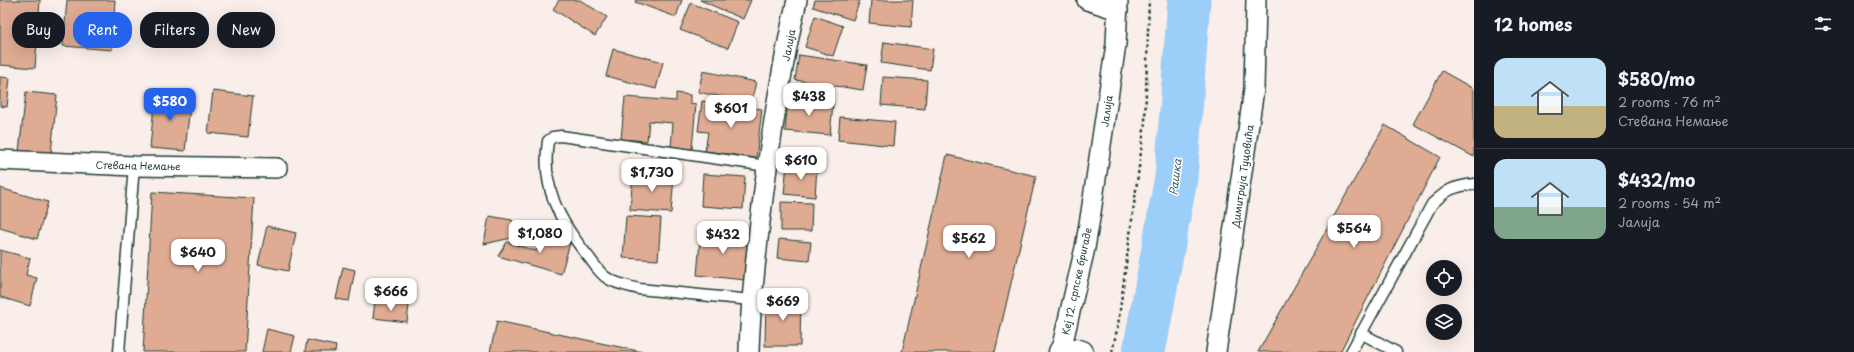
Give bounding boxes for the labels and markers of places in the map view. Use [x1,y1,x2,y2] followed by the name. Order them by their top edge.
[785,83,833,117] pin: $438
[146,88,194,122] pin: $580
[707,95,755,129] pin: $601
[777,147,825,181] pin: $610
[619,159,685,193] pin: $1,730
[1330,215,1378,249] pin: $564
[507,220,573,254] pin: $1,080
[699,221,747,255] pin: $432
[945,225,993,259] pin: $562
[174,239,222,273] pin: $640
[367,278,415,312] pin: $666
[759,288,807,322] pin: $669

